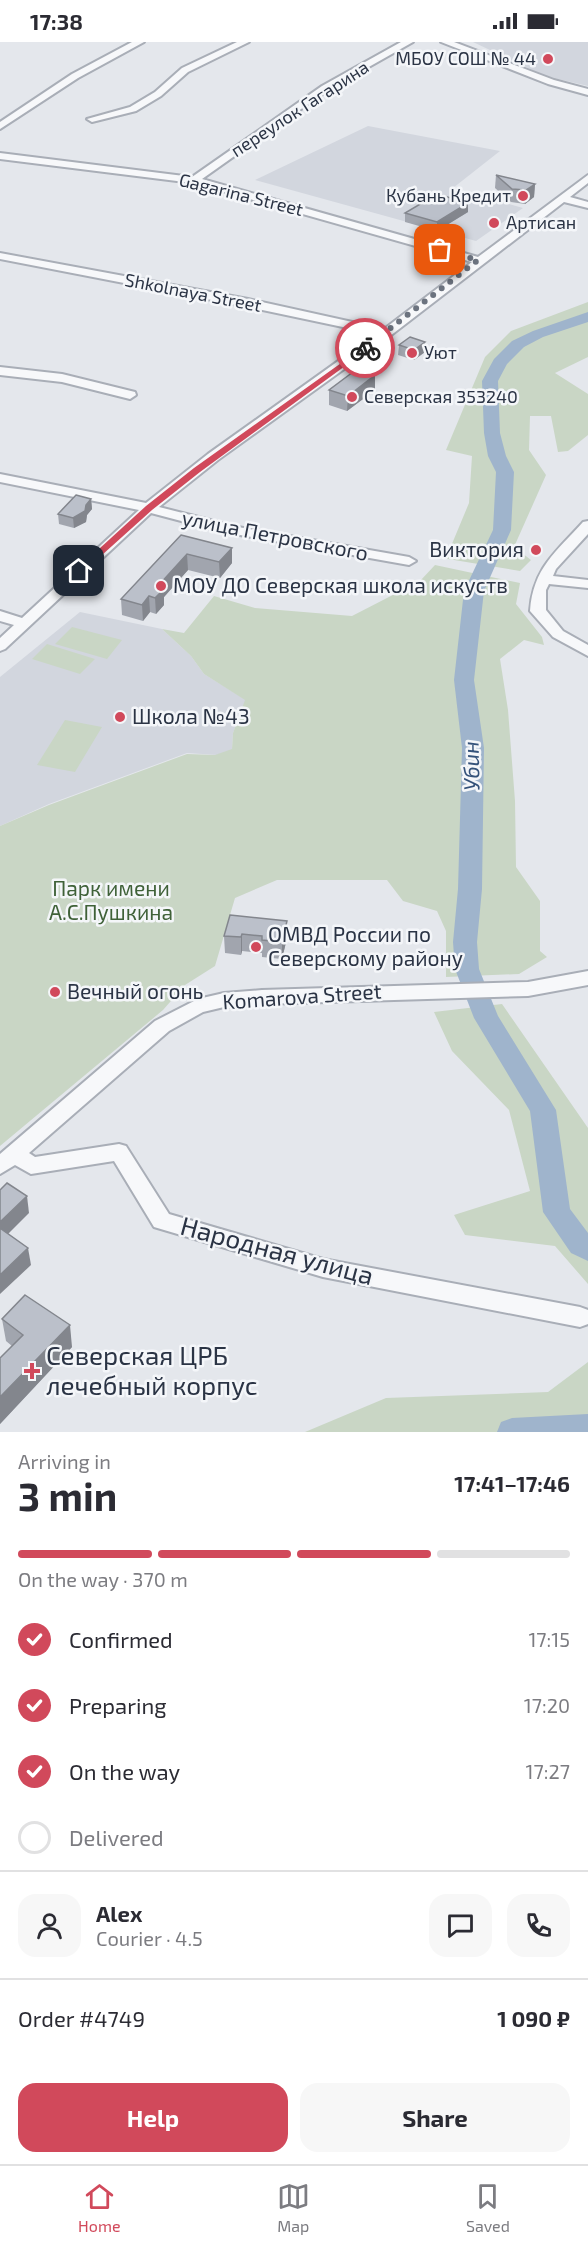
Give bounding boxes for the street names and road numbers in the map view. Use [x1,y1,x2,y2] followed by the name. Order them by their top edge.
[226,55,373,161] street label: переулок Гагарина
[177,168,306,220] street label: Gagarina Street
[123,268,264,316] street label: Shkolnaya Street
[180,504,371,566] street label: улица Петровского
[221,977,382,1014] street label: Komarova Street
[177,1209,377,1291] street label: Народная улица

